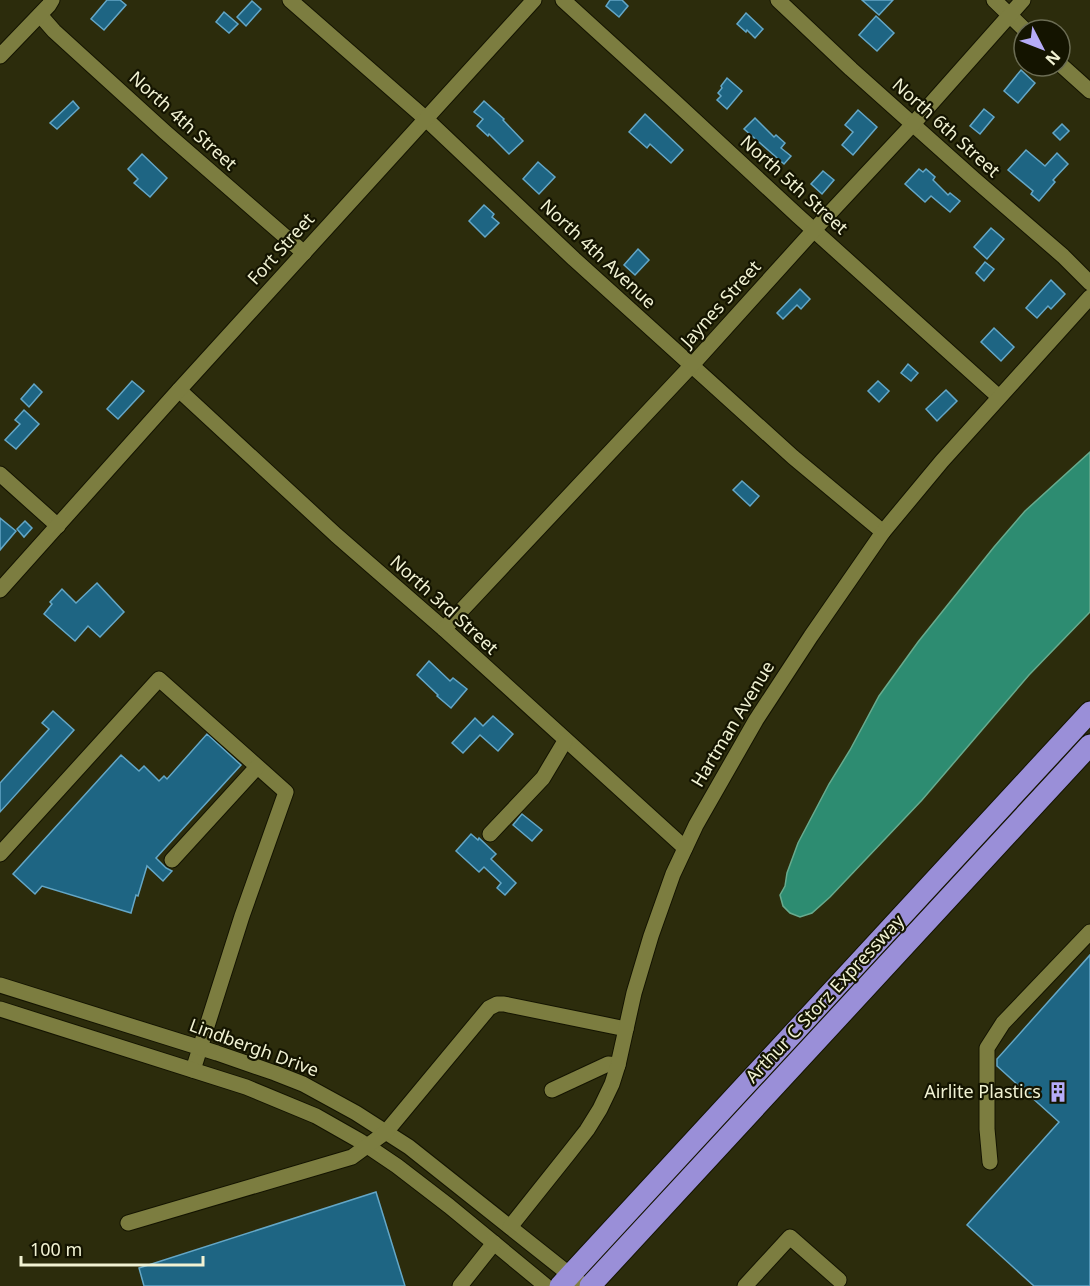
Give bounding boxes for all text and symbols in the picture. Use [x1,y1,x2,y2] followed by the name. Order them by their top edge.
[1012,18,1072,78] north arrow
[1041,46,1066,70] text: N
[125,65,243,175] street label: North 4th Street
[888,72,1006,182] street label: North 6th Street
[736,129,854,239] street label: North 5th Street
[536,193,662,313] street label: North 4th Avenue
[242,207,319,289] street label: Fort Street
[674,254,766,353] street label: Jaynes Street
[385,549,504,660] street label: North 3rd Street
[685,656,779,791] street label: Hartman Avenue
[740,908,909,1088] street label: Arthur C Storz Expressway
[186,1013,322,1082] street label: Lindbergh Drive
[924,1079,1041,1103] place label: Airlite Plastics
[1046,1080,1070,1104] building icon: Airlite Plastics
[21,1229,202,1267] scale bar
[30,1237,82,1261] text: 100 m

